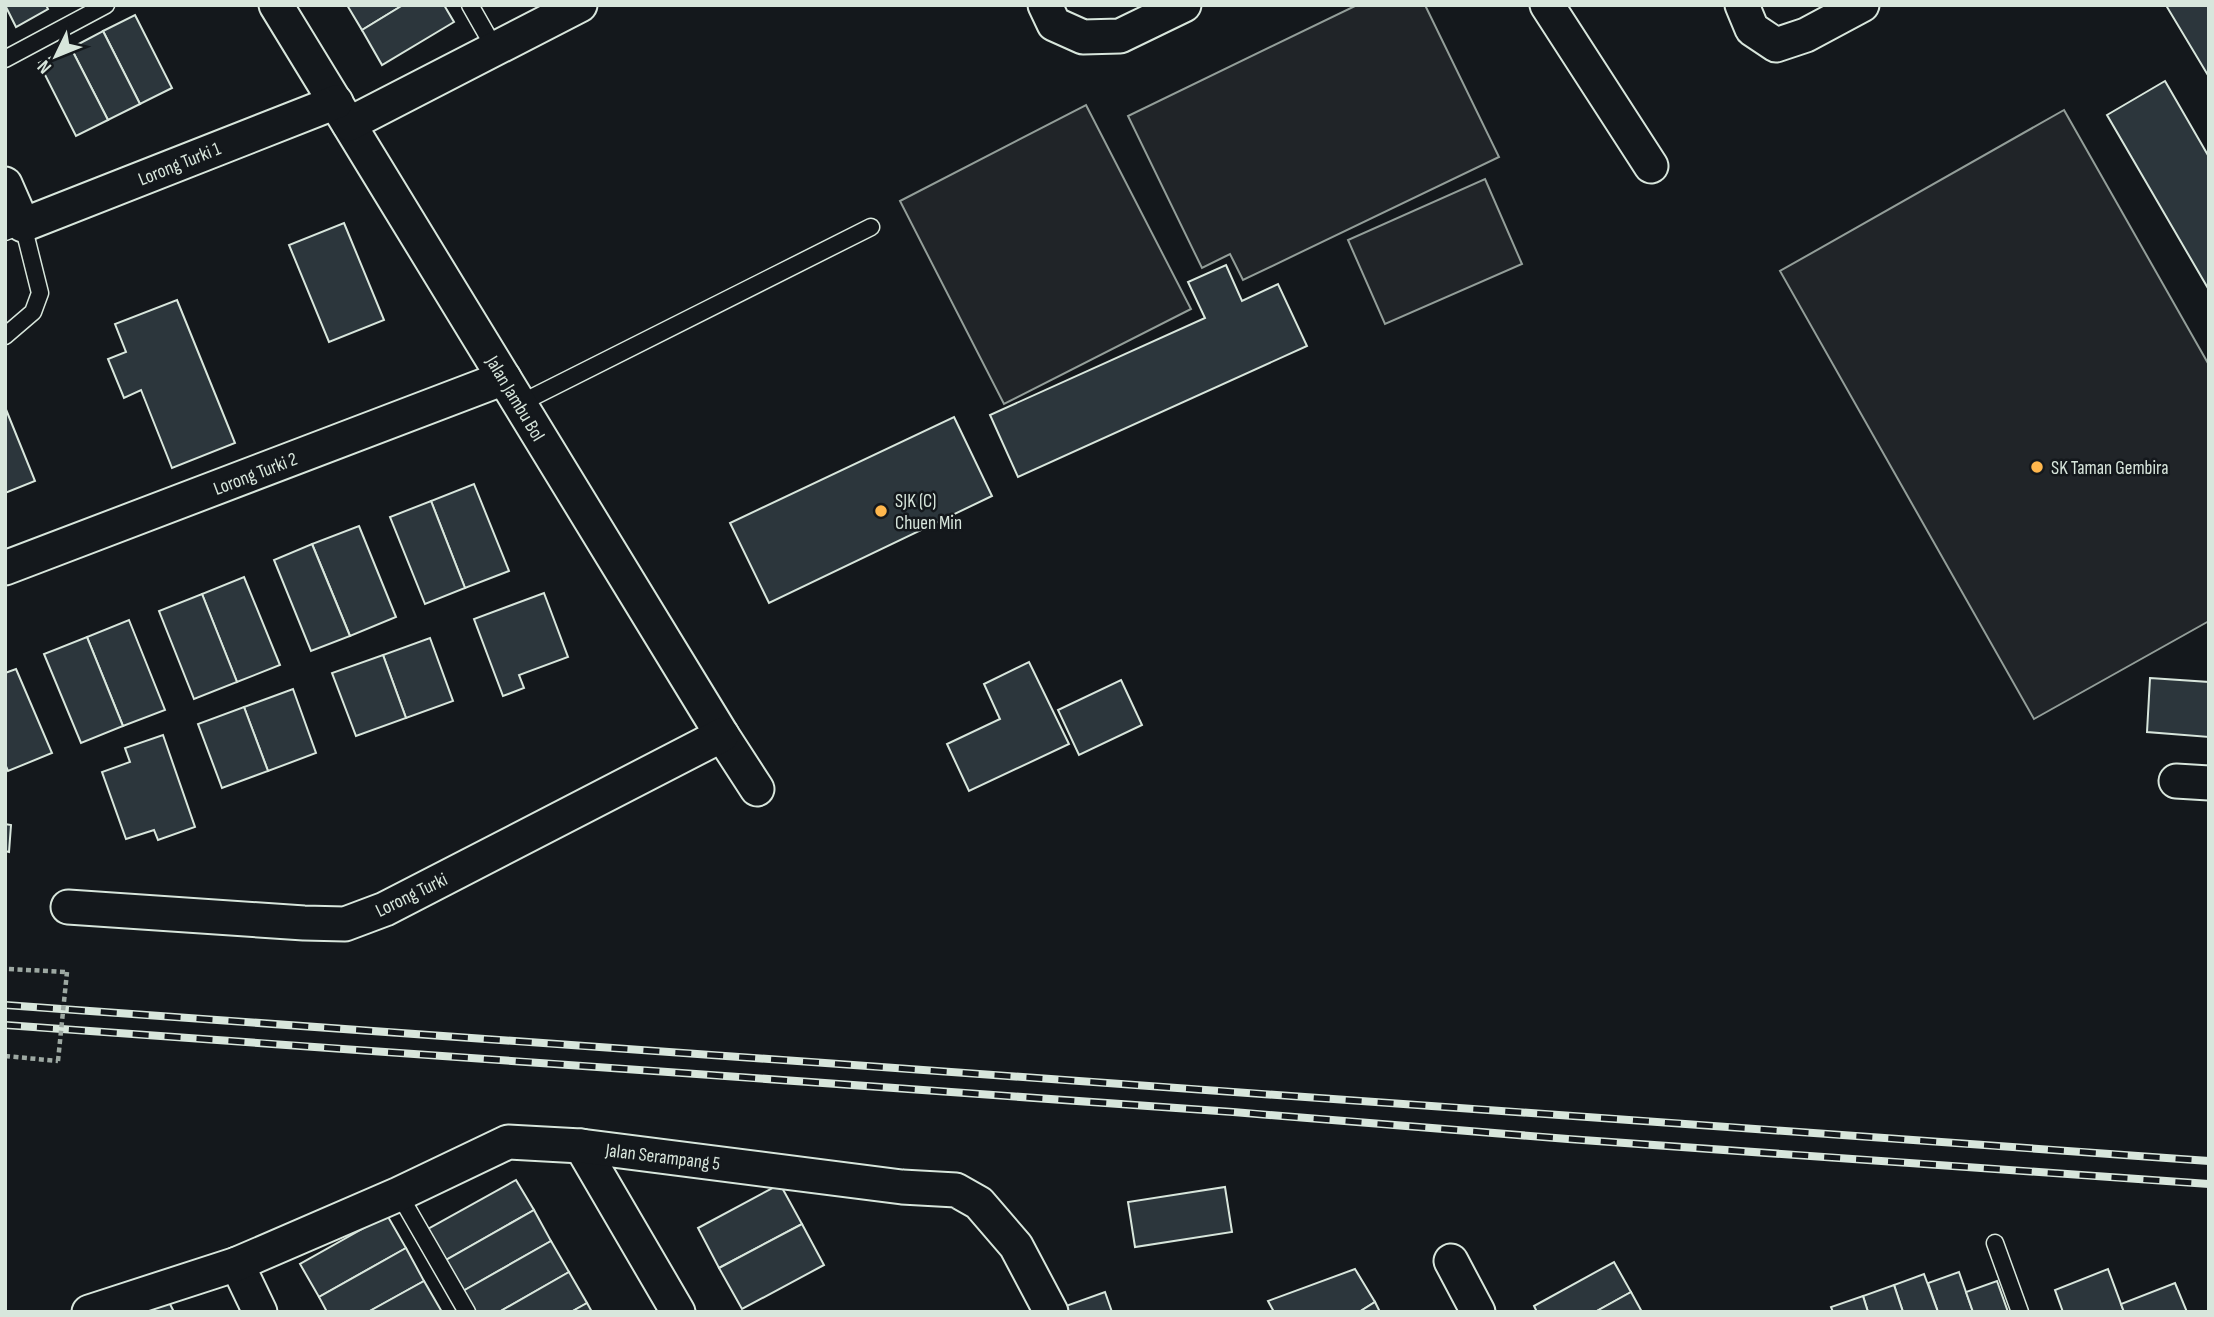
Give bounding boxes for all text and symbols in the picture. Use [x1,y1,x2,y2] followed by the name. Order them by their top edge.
[21,21,91,91] north arrow
[33,55,57,78] text: N
[135,137,224,191] street label: Lorong Turki 1
[480,351,549,446] street label: Jalan Jambu Bol
[210,448,301,501] street label: Lorong Turki 2
[2051,457,2168,480] place label: SK Taman Gembira
[2029,459,2045,475] marker: SK Taman Gembira
[895,490,962,535] place label: SJK (C) Chuen Min
[873,503,889,519] marker: SJK (C) Chuen Min
[372,868,451,923] street label: Lorong Turki
[603,1139,721,1176] street label: Jalan Serampang 5

